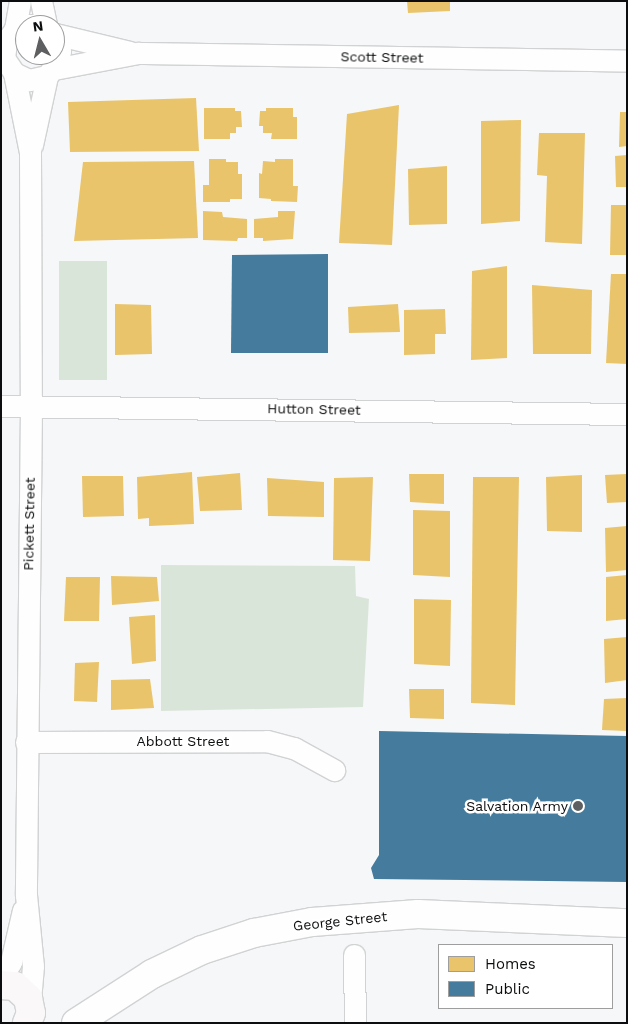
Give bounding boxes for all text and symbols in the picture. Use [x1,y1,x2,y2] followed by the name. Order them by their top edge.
[15,15,65,65] north arrow
[32,17,44,35] text: N
[340,48,424,66] street label: Scott Street
[267,400,361,418] street label: Hutton Street
[20,477,38,571] street label: Pickett Street
[137,733,229,749] street label: Abbott Street
[466,798,568,814] place label: Salvation Army
[572,800,584,812] marker: Salvation Army
[292,908,388,934] street label: George Street
[438,944,613,1009] legend
[485,955,536,973] text: Homes
[485,980,530,998] text: Public

